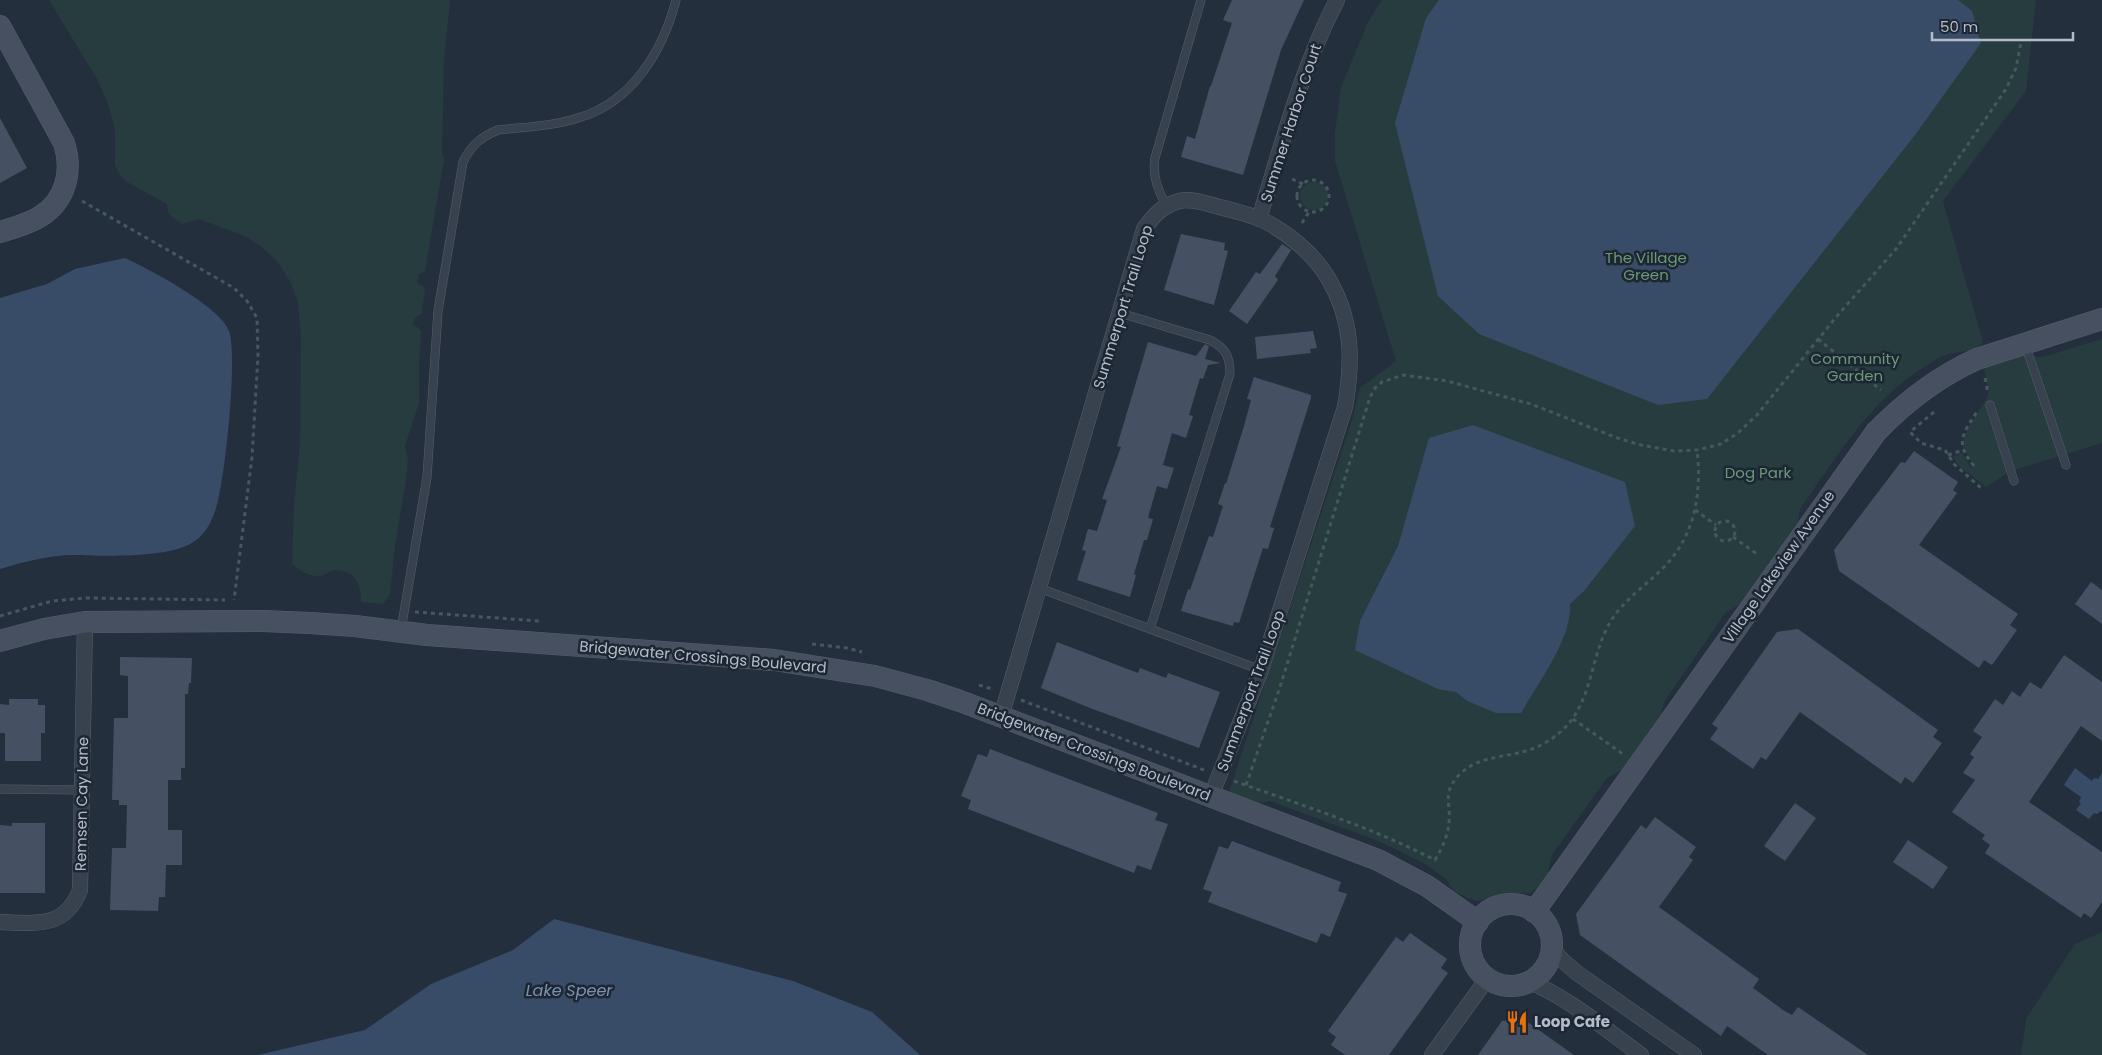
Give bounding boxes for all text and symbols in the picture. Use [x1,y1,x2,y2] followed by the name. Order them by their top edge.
[1932,10,2073,42] scale bar
[1940,16,1978,37] text: 50 m
[1255,41,1326,205] street label: Summer Harbor Court
[1088,222,1157,391] street label: Summerport Trail Loop
[1605,247,1687,285] park label: The Village Green
[1811,348,1900,386] park label: Community Garden
[1725,462,1792,483] park label: Dog Park
[1718,486,1840,647] street label: Village Lakeview Avenue
[1212,607,1289,774] street label: Summerport Trail Loop
[578,635,828,678] street label: Bridgewater Crossings Boulevard
[975,697,1214,806] street label: Bridgewater Crossings Boulevard
[70,737,93,871] street label: Remsen Cay Lane
[526,979,613,1002] water label: Lake Speer
[1504,1009,1530,1035] restaurant icon: Loop Cafe
[1534,1011,1610,1032] place label: Loop Cafe

